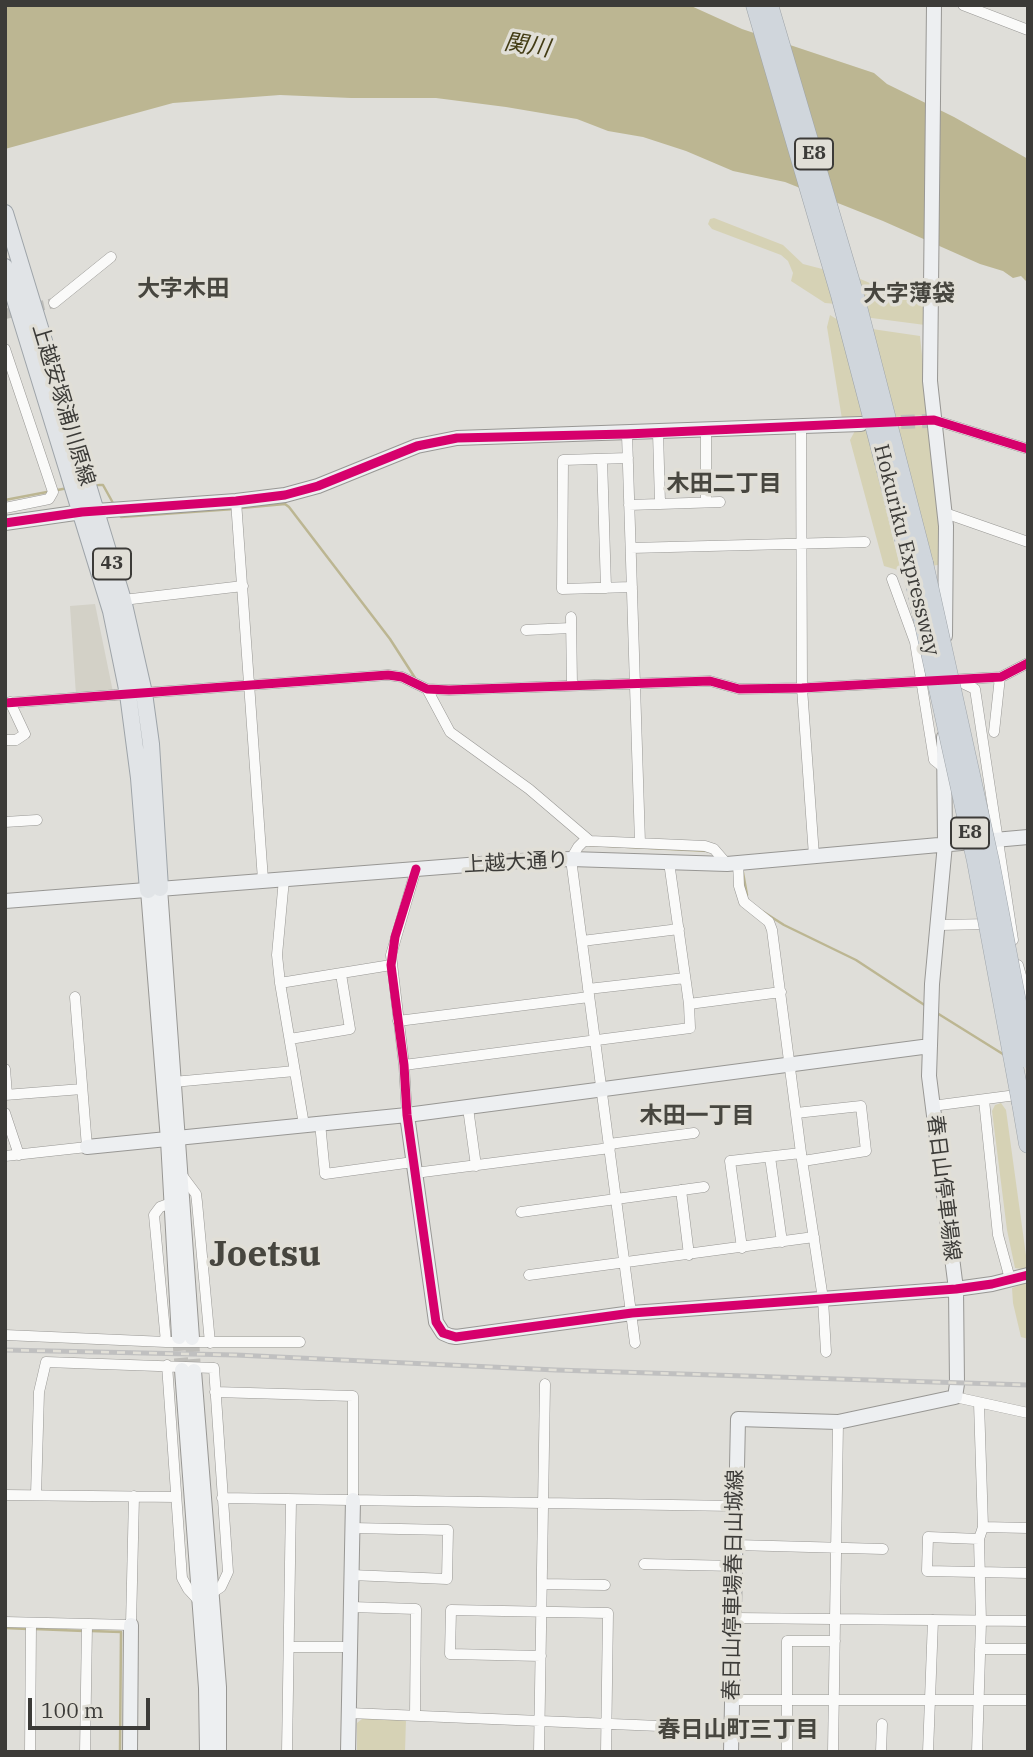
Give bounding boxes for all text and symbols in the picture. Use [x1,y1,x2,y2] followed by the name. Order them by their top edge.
[502,29,552,63] water label: 関川
[795,138,833,170] road number: E8
[137,275,229,303] district label: 大字木田
[863,280,955,308] district label: 大字薄袋
[26,321,100,489] street label: 上越安塚浦川原線
[868,442,944,658] street label: Hokuriku Expressway
[667,470,781,498] district label: 木田二丁目
[93,548,131,580] road number: 43
[951,818,989,848] road number: E8
[463,848,569,878] street label: 上越大通り
[640,1102,754,1130] district label: 木田一丁目
[922,1114,964,1262] street label: 春日山停車場線
[209,1235,321,1277] district label: Joetsu
[719,1469,749,1701] street label: 春日山停車場春日山城線
[32,1684,154,1728] scale bar
[41,1696,104,1724] text: 100 m
[658,1716,818,1744] district label: 春日山町三丁目

